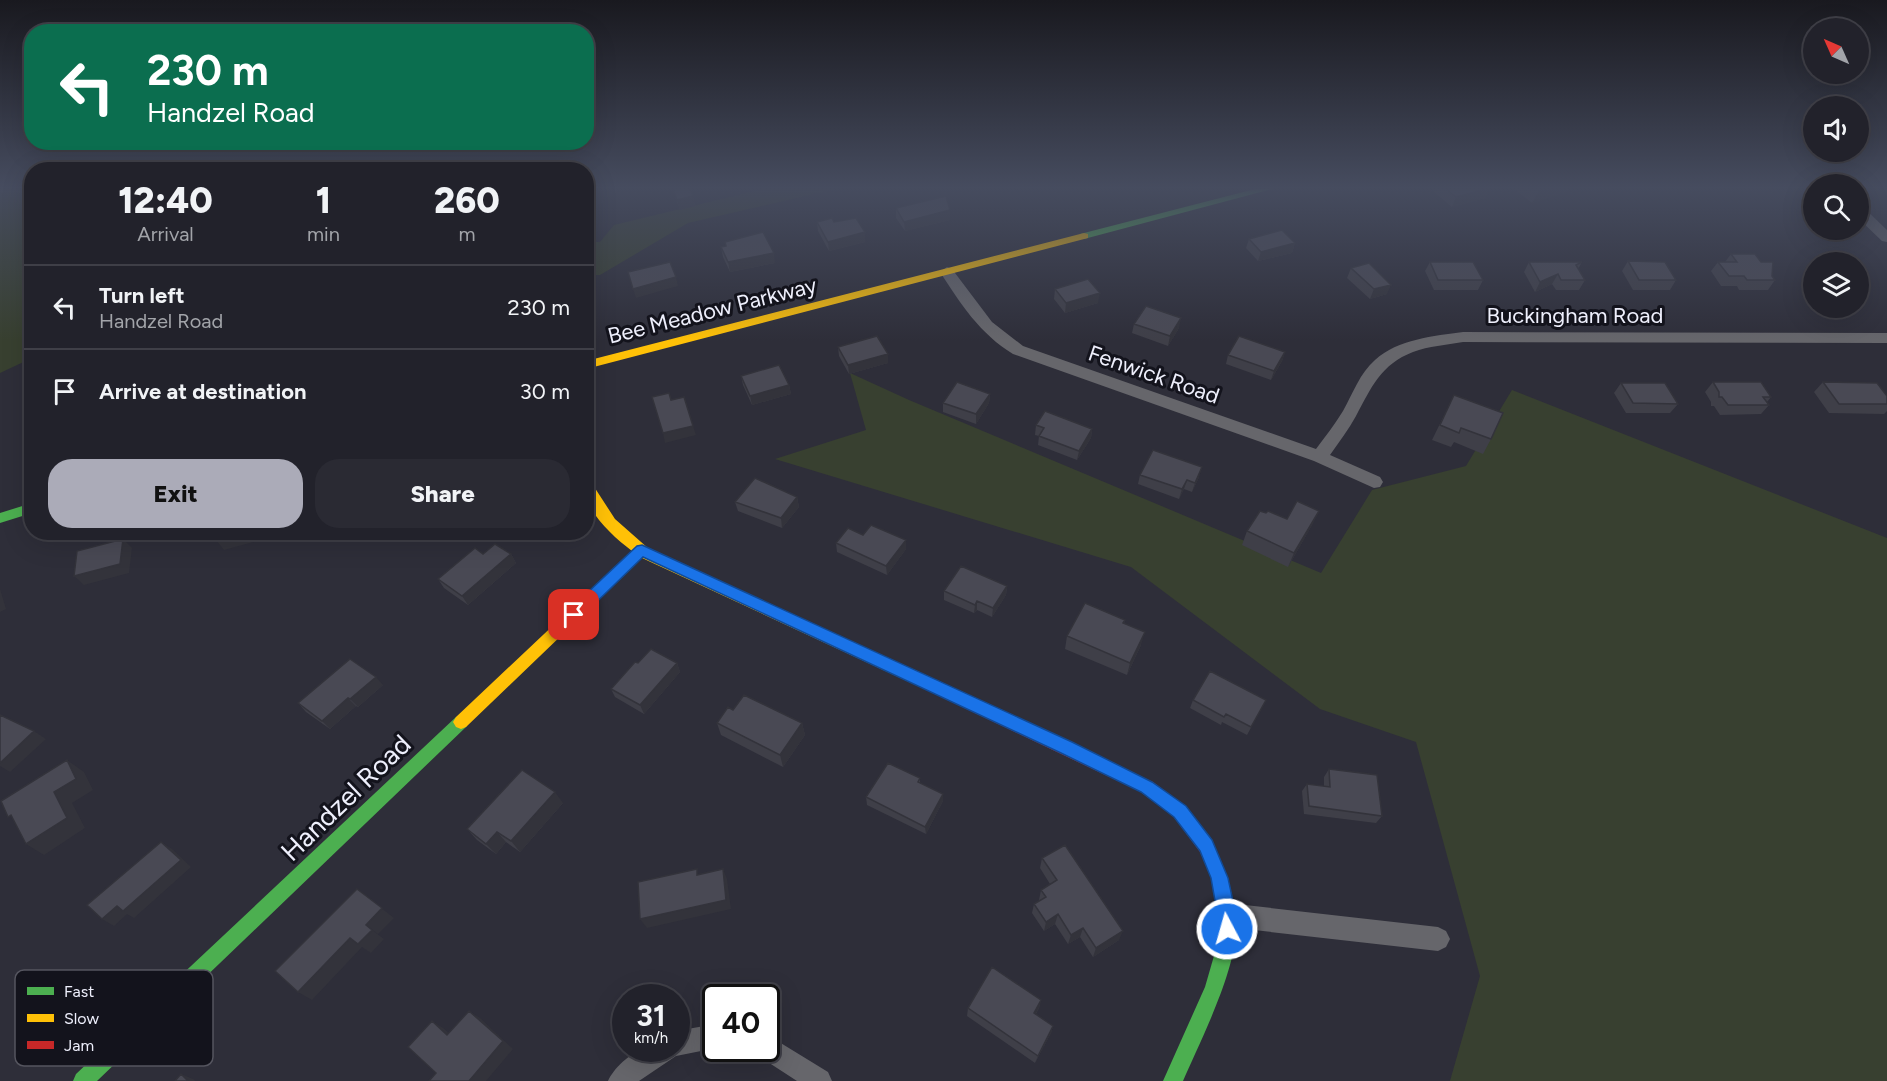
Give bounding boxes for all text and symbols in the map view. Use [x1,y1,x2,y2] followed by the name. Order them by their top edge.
[1803,18,1869,84] north arrow
[1803,18,1869,318] map controls
[147,45,269,96] text: 230 m
[48,48,126,126] icon: left
[147,96,315,129] text: Handzel Road
[1803,96,1869,162] button: sound
[1803,174,1869,240] button: search
[118,179,213,222] text: 12:40
[316,179,331,222] text: 1
[434,179,500,222] text: 260
[137,222,194,246] text: Arrival
[307,222,340,246] text: min
[458,222,475,246] text: m
[1803,252,1869,318] button: layers
[605,271,820,350] street label: Bee Meadow Parkway
[99,282,185,309] text: Turn left
[48,291,81,324] icon: left
[507,294,570,321] text: 230 m
[1487,302,1663,329] street label: Buckingham Road
[99,309,223,333] text: Handzel Road
[1085,339,1223,410] street label: Fenwick Road
[48,375,81,408] icon: arrive
[99,378,307,405] text: Arrive at destination
[520,378,570,405] text: 30 m
[48,459,303,528] button: Exit
[315,459,570,528] button: Share
[548,589,599,640] pin
[557,598,590,631] icon: arrive
[274,728,417,868] street label: Handzel Road
[1195,897,1259,961] position arrow
[15,970,213,1066] legend
[64,982,94,1001] text: Fast
[702,984,780,1062] speed limit sign: 40
[636,997,666,1034] text: 31
[64,1009,99,1028] text: Slow
[634,1029,668,1047] text: km/h
[64,1036,94,1055] text: Jam

